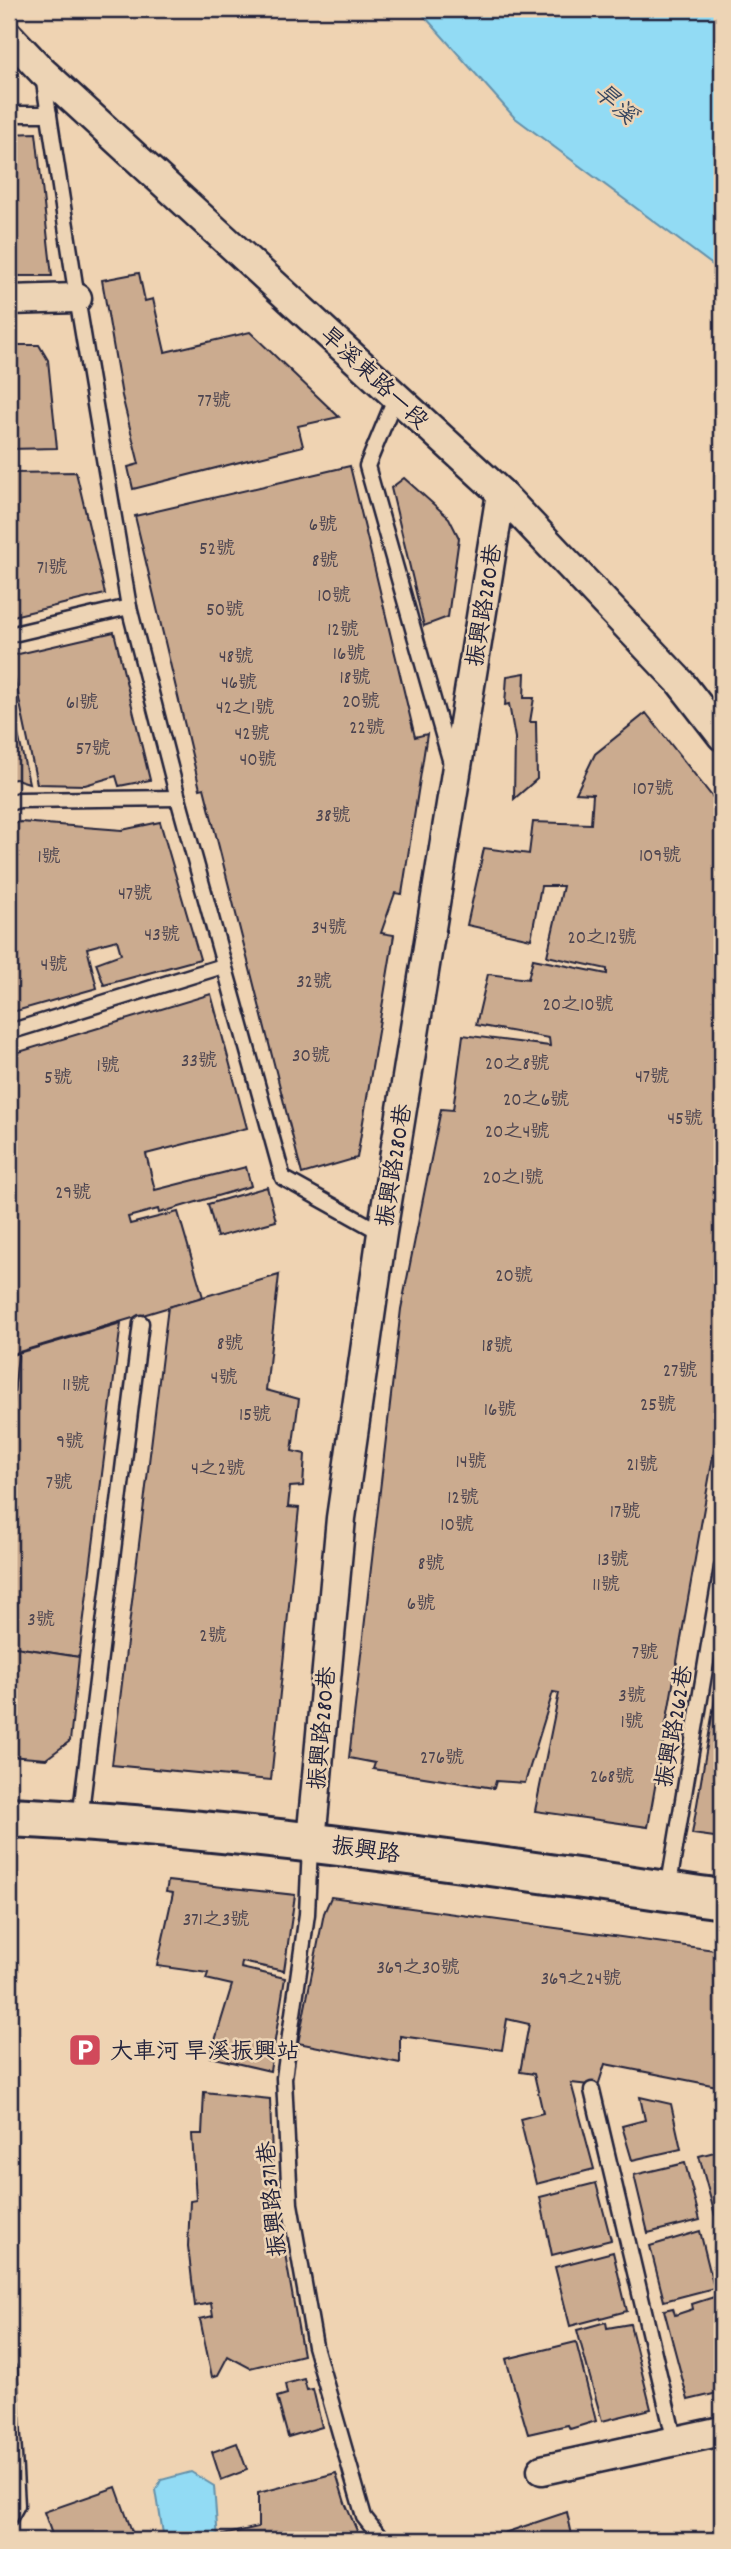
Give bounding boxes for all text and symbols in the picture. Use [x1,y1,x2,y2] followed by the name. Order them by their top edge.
[585,77,645,135] water label: 旱溪
[311,320,434,439] street label: 旱溪東路一段
[197,389,231,416] house number: 77號
[309,513,337,540] house number: 6號
[199,537,235,564] house number: 52號
[460,541,513,669] street label: 振興路280巷
[312,549,338,576] house number: 8號
[37,556,67,583] house number: 71號
[317,584,351,611] house number: 10號
[206,598,244,625] house number: 50號
[327,618,359,645] house number: 12號
[333,642,365,669] house number: 16號
[219,645,253,672] house number: 48號
[340,666,370,693] house number: 18號
[221,671,257,698] house number: 46號
[342,690,380,717] house number: 20號
[66,691,98,718] house number: 61號
[216,696,274,723] house number: 42之1號
[349,716,385,743] house number: 22號
[234,722,270,749] house number: 42號
[75,737,111,764] house number: 57號
[239,748,277,775] house number: 40號
[633,777,673,804] house number: 107號
[315,804,351,831] house number: 38號
[639,844,681,871] house number: 109號
[37,845,61,872] house number: 1號
[118,882,152,909] house number: 47號
[311,916,347,943] house number: 34號
[144,923,180,950] house number: 43號
[567,926,637,953] house number: 20之12號
[41,953,67,980] house number: 4號
[296,970,332,997] house number: 32號
[542,993,614,1020] house number: 20之10號
[292,1044,330,1071] house number: 30號
[181,1049,217,1076] house number: 33號
[485,1052,549,1079] house number: 20之8號
[96,1054,120,1081] house number: 1號
[635,1065,669,1092] house number: 47號
[44,1066,72,1093] house number: 5號
[503,1088,569,1115] house number: 20之6號
[370,1101,423,1229] street label: 振興路280巷
[667,1107,703,1134] house number: 45號
[485,1120,549,1147] house number: 20之4號
[483,1166,543,1193] house number: 20之1號
[55,1181,91,1208] house number: 29號
[495,1264,533,1291] house number: 20號
[217,1332,243,1359] house number: 8號
[482,1334,512,1361] house number: 18號
[663,1359,697,1386] house number: 27號
[211,1366,237,1393] house number: 4號
[62,1373,90,1400] house number: 11號
[640,1393,676,1420] house number: 25號
[484,1398,516,1425] house number: 16號
[239,1403,271,1430] house number: 15號
[56,1430,84,1457] house number: 9號
[455,1450,487,1477] house number: 14號
[626,1453,658,1480] house number: 21號
[191,1457,245,1484] house number: 4之2號
[46,1471,72,1498] house number: 7號
[447,1486,479,1513] house number: 12號
[610,1500,640,1527] house number: 17號
[440,1513,474,1540] house number: 10號
[597,1548,629,1575] house number: 13號
[418,1552,444,1579] house number: 8號
[592,1573,620,1600] house number: 11號
[407,1592,435,1619] house number: 6號
[27,1608,55,1635] house number: 3號
[199,1624,227,1651] house number: 2號
[632,1641,658,1668] house number: 7號
[649,1662,704,1790] street label: 振興路262巷
[303,1664,346,1791] street label: 振興路280巷
[618,1684,646,1711] house number: 3號
[620,1710,644,1737] house number: 1號
[420,1746,464,1773] house number: 276號
[590,1765,634,1792] house number: 268號
[329,1831,402,1874] street label: 振興路
[183,1908,249,1935] house number: 371之3號
[376,1956,460,1983] house number: 369之30號
[541,1967,621,1994] house number: 369之24號
[66,2031,104,2069] parking icon: 大車河 旱溪振興站
[110,2037,299,2070] place label: 大車河 旱溪振興站
[252,2138,297,2258] street label: 振興路371巷

